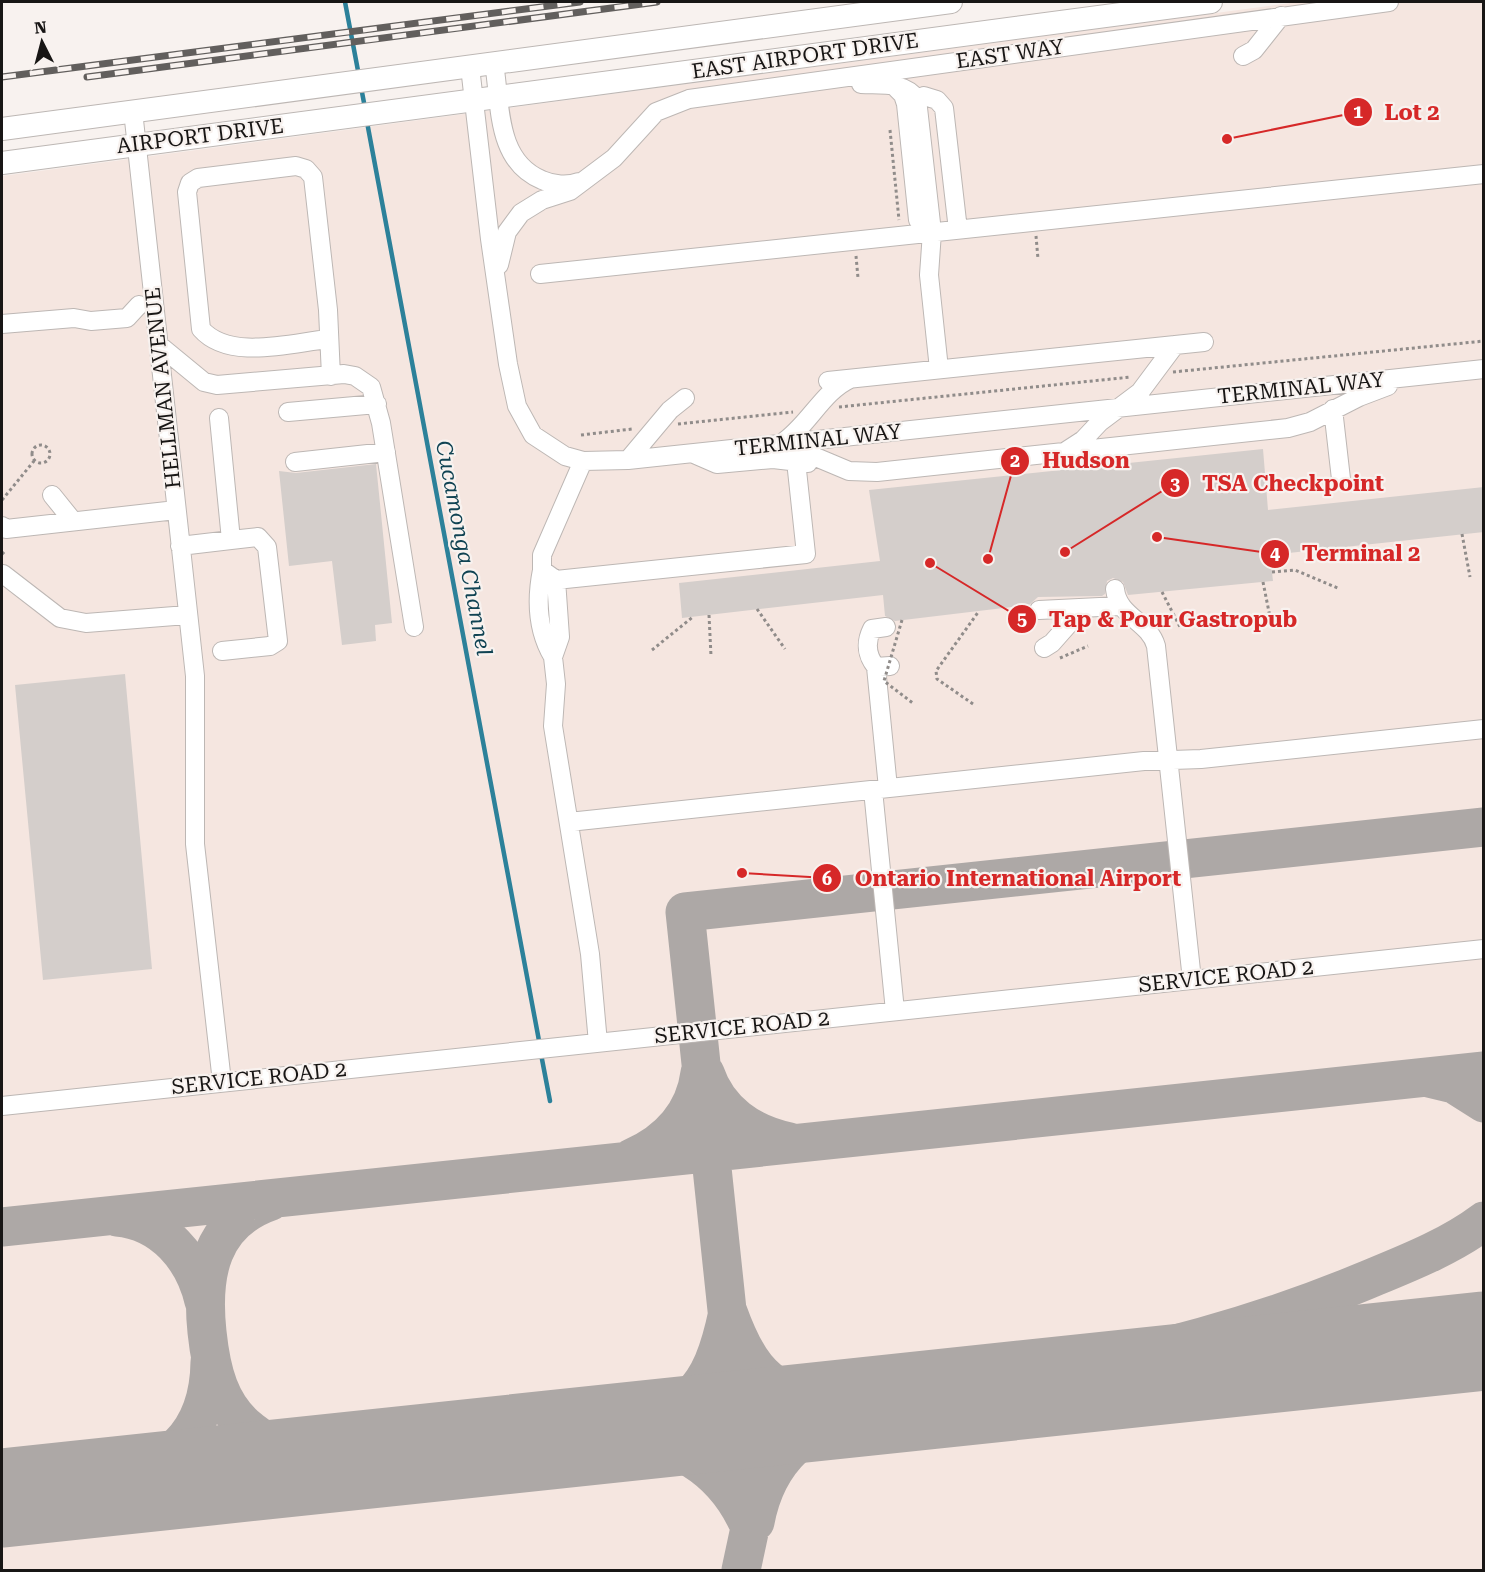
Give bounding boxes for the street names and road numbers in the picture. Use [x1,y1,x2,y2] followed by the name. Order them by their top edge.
[690,28,920,84] street label: EAST AIRPORT DRIVE
[954,34,1066,73] street label: EAST WAY
[115,114,285,158] street label: AIRPORT DRIVE
[140,286,186,490] street label: HELLMAN AVENUE
[1216,367,1386,409] street label: TERMINAL WAY
[733,419,903,461] street label: TERMINAL WAY
[1137,955,1315,997] street label: SERVICE ROAD 2
[653,1006,831,1048] street label: SERVICE ROAD 2
[170,1057,348,1099] street label: SERVICE ROAD 2

